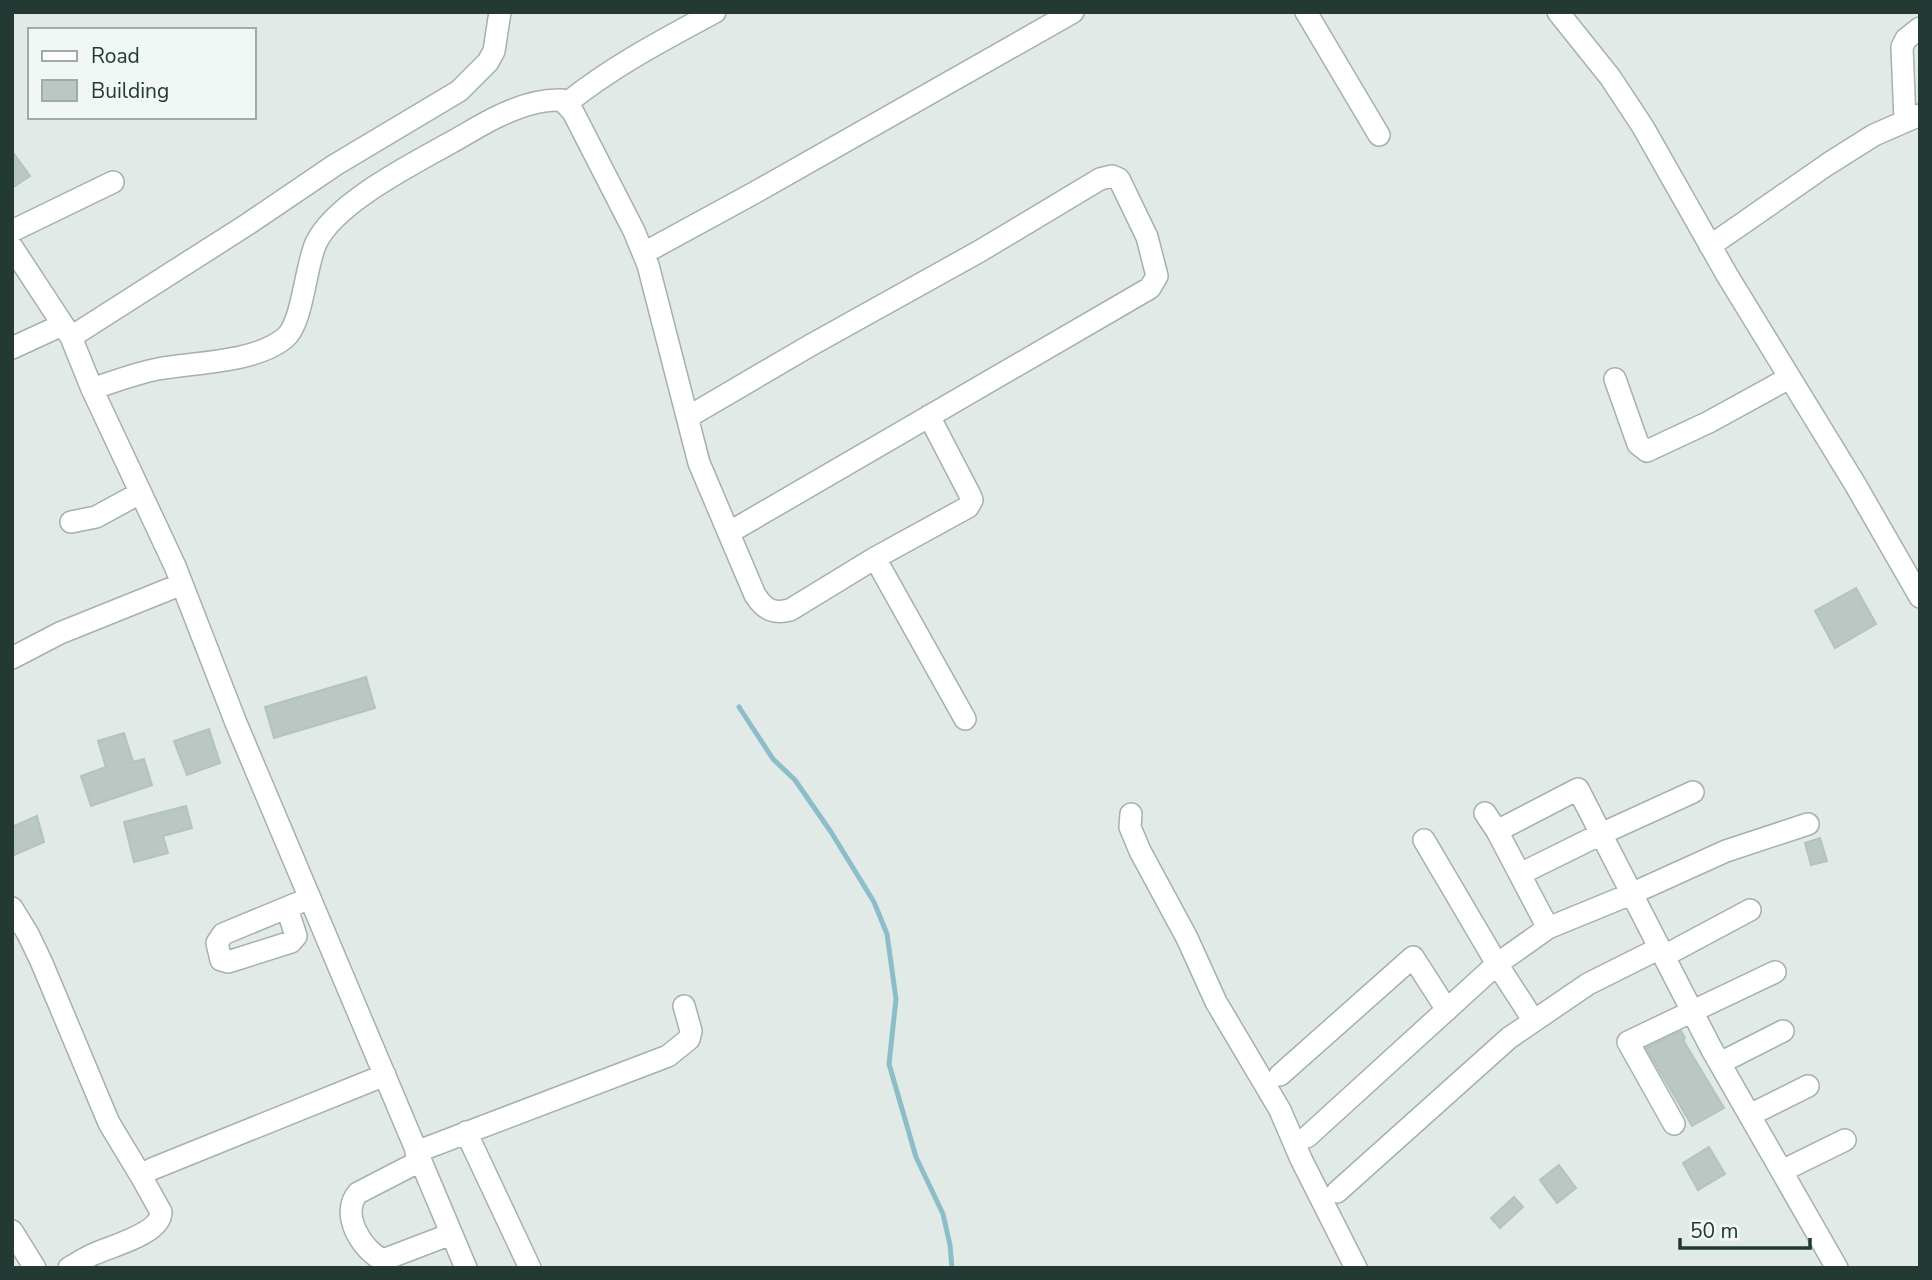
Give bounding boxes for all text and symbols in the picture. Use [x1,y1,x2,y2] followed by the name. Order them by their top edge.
[28,28,256,119] legend
[91,42,140,70] text: Road
[91,77,169,105] text: Building
[1680,1206,1810,1250] scale bar
[1690,1217,1739,1245] text: 50 m

